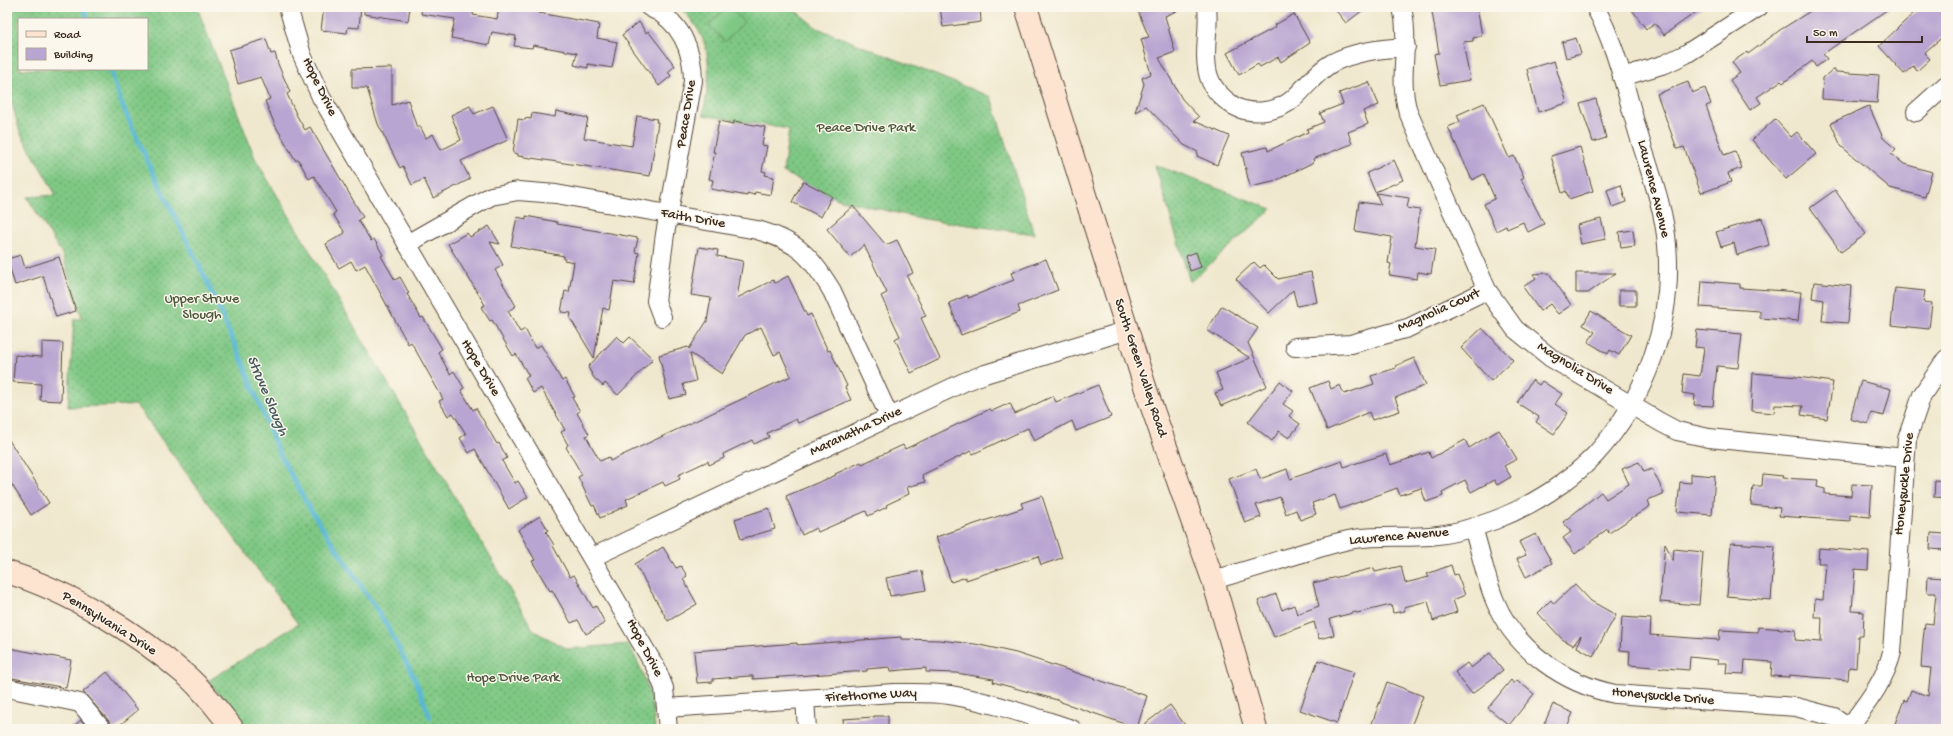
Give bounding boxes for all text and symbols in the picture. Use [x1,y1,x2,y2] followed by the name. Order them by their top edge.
[18,18,148,70] legend
[1807,18,1922,44] scale bar
[1813,27,1838,41] text: 50 m
[54,29,81,43] text: Road
[53,49,93,63] text: Building
[298,55,341,120] street label: Hope Drive
[673,78,701,150] street label: Peace Drive
[816,120,917,137] park label: Peace Drive Park
[1633,138,1674,240] street label: Lawrence Avenue
[659,205,727,233] street label: Faith Drive
[1395,285,1484,337] street label: Magnolia Court
[165,291,240,324] park label: Upper Struve Slough
[1110,297,1171,441] street label: South Green Valley Road
[456,337,504,400] street label: Hope Drive
[1534,339,1617,400] street label: Magnolia Drive
[242,353,292,440] water label: Struve Slough
[807,403,905,461] street label: Maranatha Drive
[1891,431,1919,536] street label: Honeysuckle Drive
[1348,524,1450,550] street label: Lawrence Avenue
[58,587,160,660] street label: Pennsylvania Drive
[622,616,667,681] street label: Hope Drive
[466,670,561,687] park label: Hope Drive Park
[1611,684,1716,710] street label: Honeysuckle Drive
[824,685,917,707] street label: Firethorne Way

